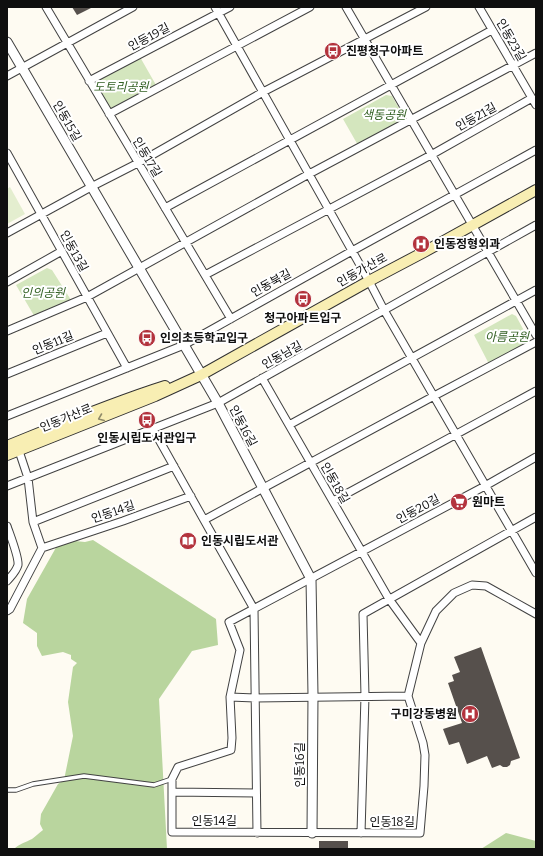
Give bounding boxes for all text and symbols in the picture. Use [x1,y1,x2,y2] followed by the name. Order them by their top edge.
[493,16,529,64] street label: 인동23길
[126,20,172,54] street label: 인동19길
[323,41,343,61] bus stop icon: 진평청구아파트
[346,44,423,58] place label: 진평청구아파트
[93,80,150,94] park label: 도토리공원
[50,98,84,144] street label: 인동15길
[453,100,499,134] street label: 인동21길
[362,108,407,122] park label: 색동공원
[130,135,164,179] street label: 인동17길
[57,228,91,274] street label: 인동13길
[411,234,431,254] hospital icon: 인동정형외과
[434,237,500,251] place label: 인동정형외과
[334,250,390,290] street label: 인동가산로
[248,266,294,300] street label: 인동북길
[21,286,66,300] park label: 인의공원
[293,289,313,309] bus stop icon: 청구아파트입구
[264,311,342,325] place label: 청구아파트입구
[31,328,75,358] street label: 인동11길
[137,328,157,348] bus stop icon: 인의초등학교입구
[485,330,530,344] park label: 아름공원
[160,331,248,345] place label: 인의초등학교입구
[259,338,305,372] street label: 인동남길
[38,401,94,435] street label: 인동가산로
[226,403,260,449] street label: 인동16길
[137,410,157,430] bus stop icon: 인동시립도서관입구
[98,413,106,421] one-way arrow
[97,431,197,445] place label: 인동시립도서관입구
[318,460,352,506] street label: 인동18길
[394,492,442,526] street label: 인동20길
[449,492,469,512] supermarket icon: 원마트
[472,495,505,509] place label: 원마트
[89,498,137,526] street label: 인동14길
[178,531,198,551] library icon: 인동시립도서관
[201,534,278,548] place label: 인동시립도서관
[460,704,480,724] hospital icon: 구미강동병원
[391,707,457,721] place label: 구미강동병원
[293,742,307,788] street label: 인동16길
[191,814,237,828] street label: 인동14길
[369,815,415,829] street label: 인동18길

